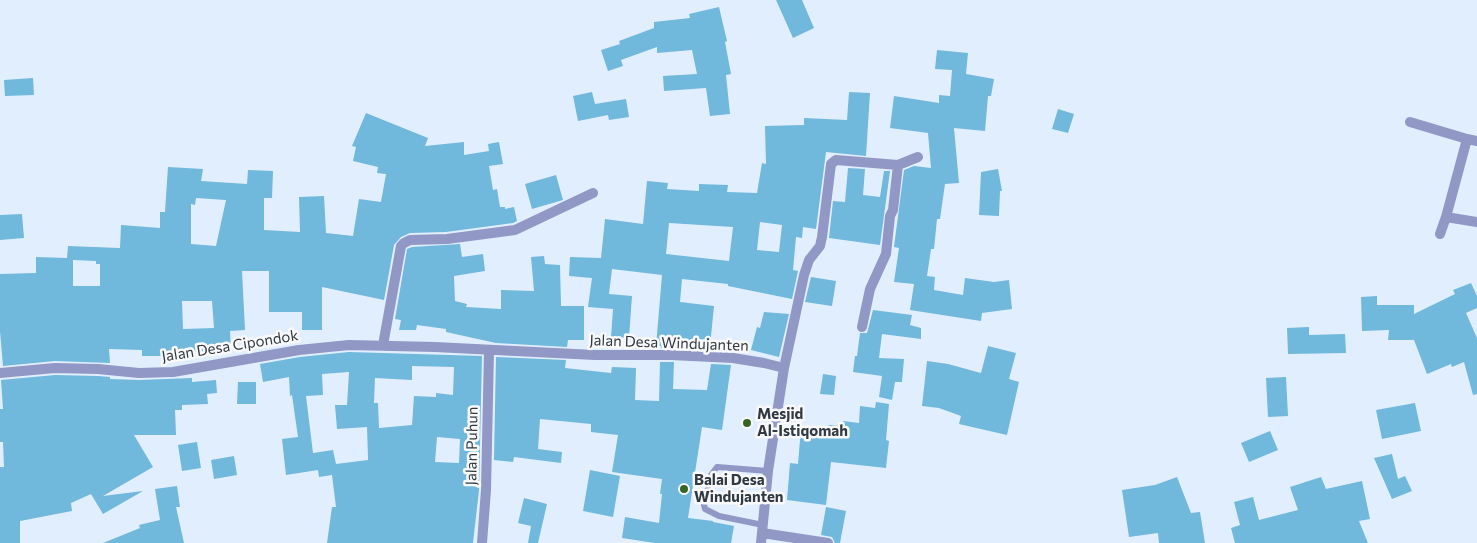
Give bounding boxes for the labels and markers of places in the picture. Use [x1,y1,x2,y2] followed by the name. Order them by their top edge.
[757,405,848,440] place label: Mesjid Al-Istiqomah
[741,417,753,429] marker: Mesjid Al-Istiqomah
[694,471,783,506] place label: Balai Desa Windujanten
[678,483,690,495] marker: Balai Desa Windujanten

